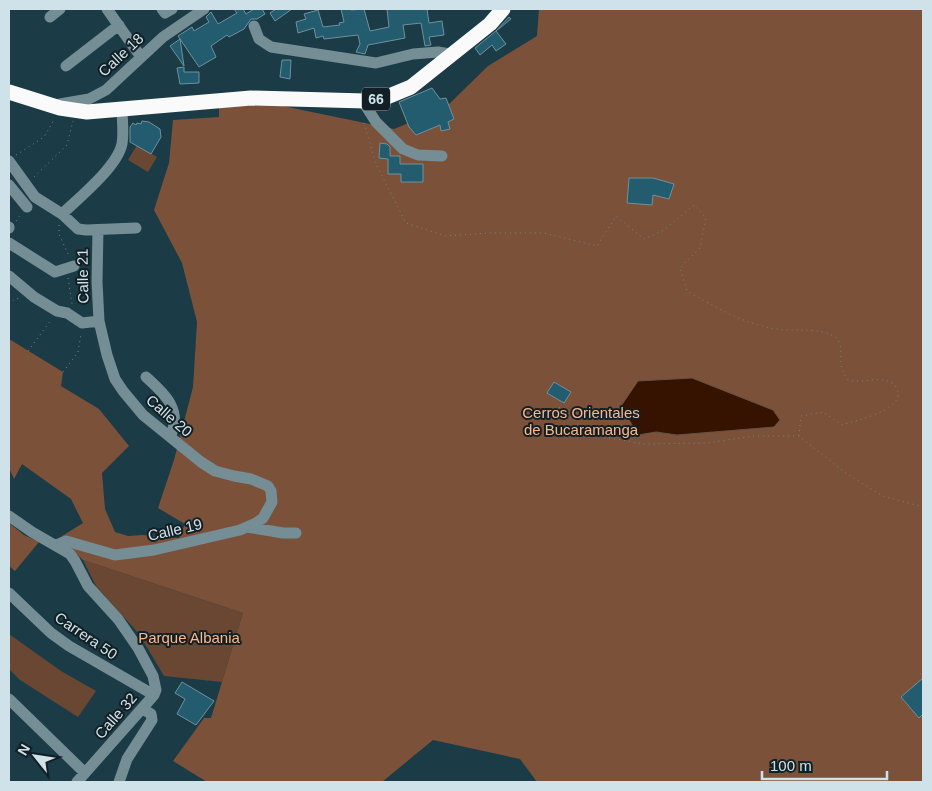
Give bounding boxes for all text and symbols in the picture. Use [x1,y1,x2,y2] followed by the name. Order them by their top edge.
[95,30,147,80] street label: Calle 18
[362,88,390,110] road number: 66
[74,248,91,304] street label: Calle 21
[143,391,196,440] street label: Calle 20
[522,404,640,438] park label: Cerros Orientales de Bucaramanga
[146,515,204,544] street label: Calle 19
[52,608,121,663] street label: Carrera 50
[138,629,241,646] park label: Parque Albania
[91,689,140,742] street label: Calle 32
[10,731,60,781] north arrow
[14,741,33,758] text: N
[762,748,887,780] scale bar
[770,757,812,774] text: 100 m

